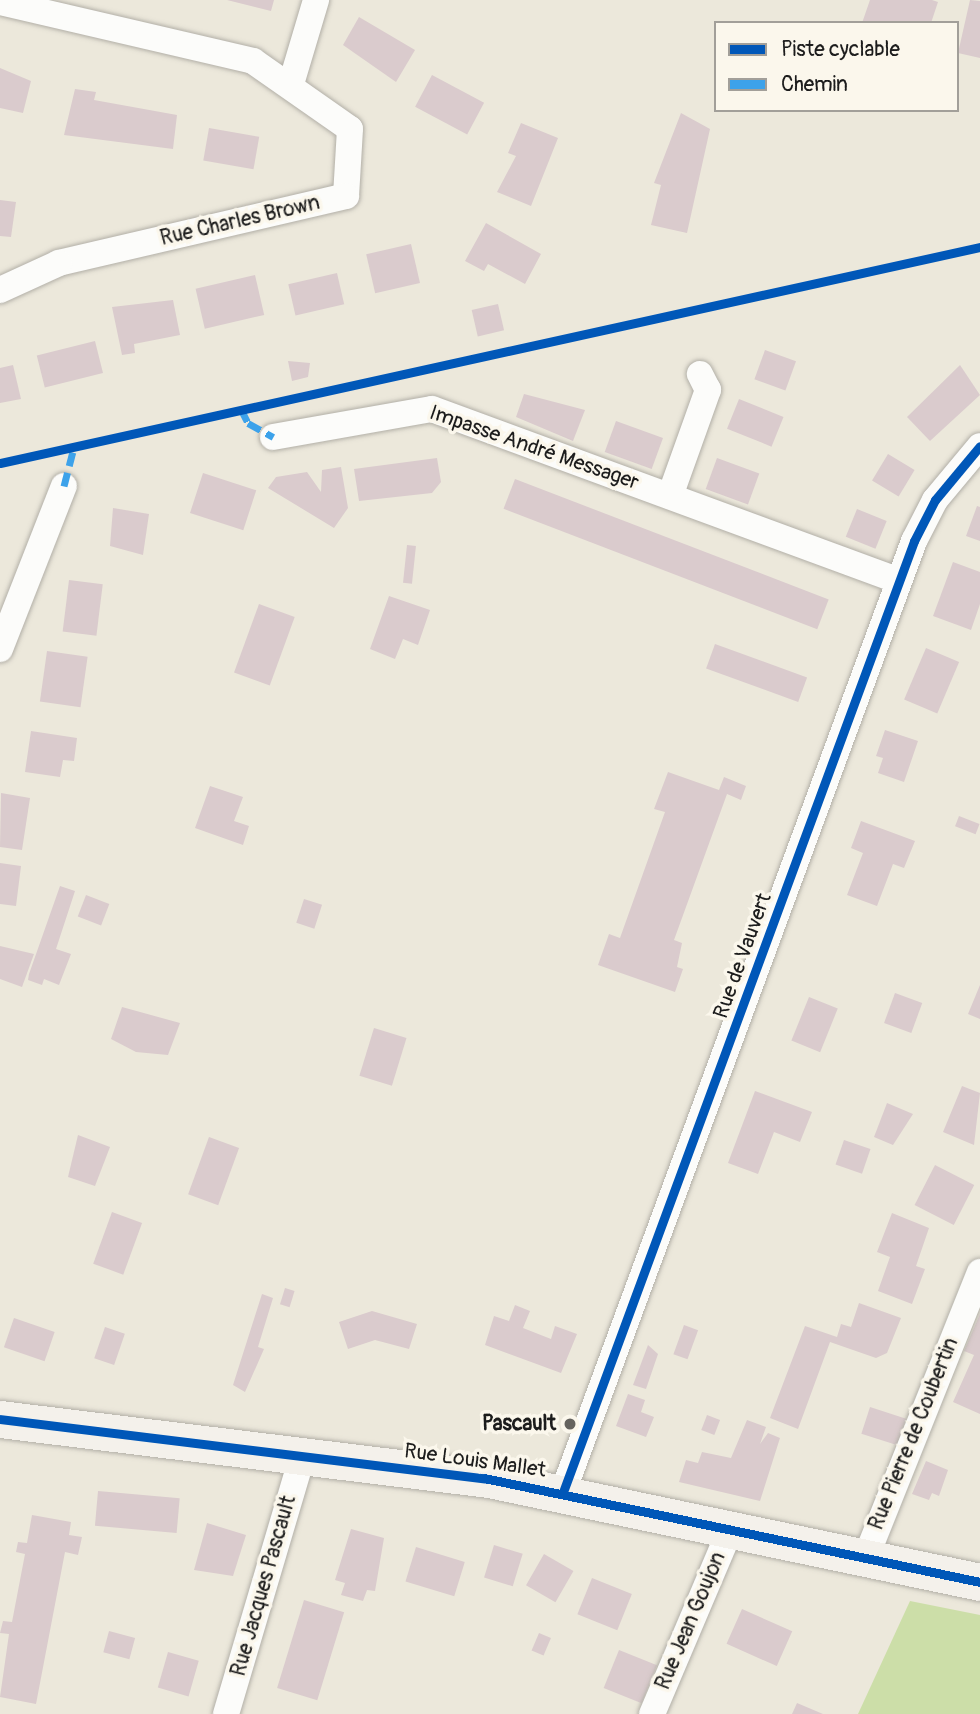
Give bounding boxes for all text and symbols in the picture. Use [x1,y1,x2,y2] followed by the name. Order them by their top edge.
[714,21,959,112] legend
[781,36,900,63] text: Piste cyclable
[781,71,848,98] text: Chemin
[158,190,322,252] street label: Rue Charles Brown
[426,400,642,496] street label: Impasse André Messager
[709,890,777,1022] street label: Rue de Vauvert
[864,1334,964,1534] street label: Rue Pierre de Coubertin
[482,1411,556,1437] place label: Pascault
[562,1416,578,1432] marker: Pascault
[403,1439,547,1483] street label: Rue Louis Mallet
[226,1493,302,1679] street label: Rue Jacques Pascault
[651,1548,731,1694] street label: Rue Jean Goujon

